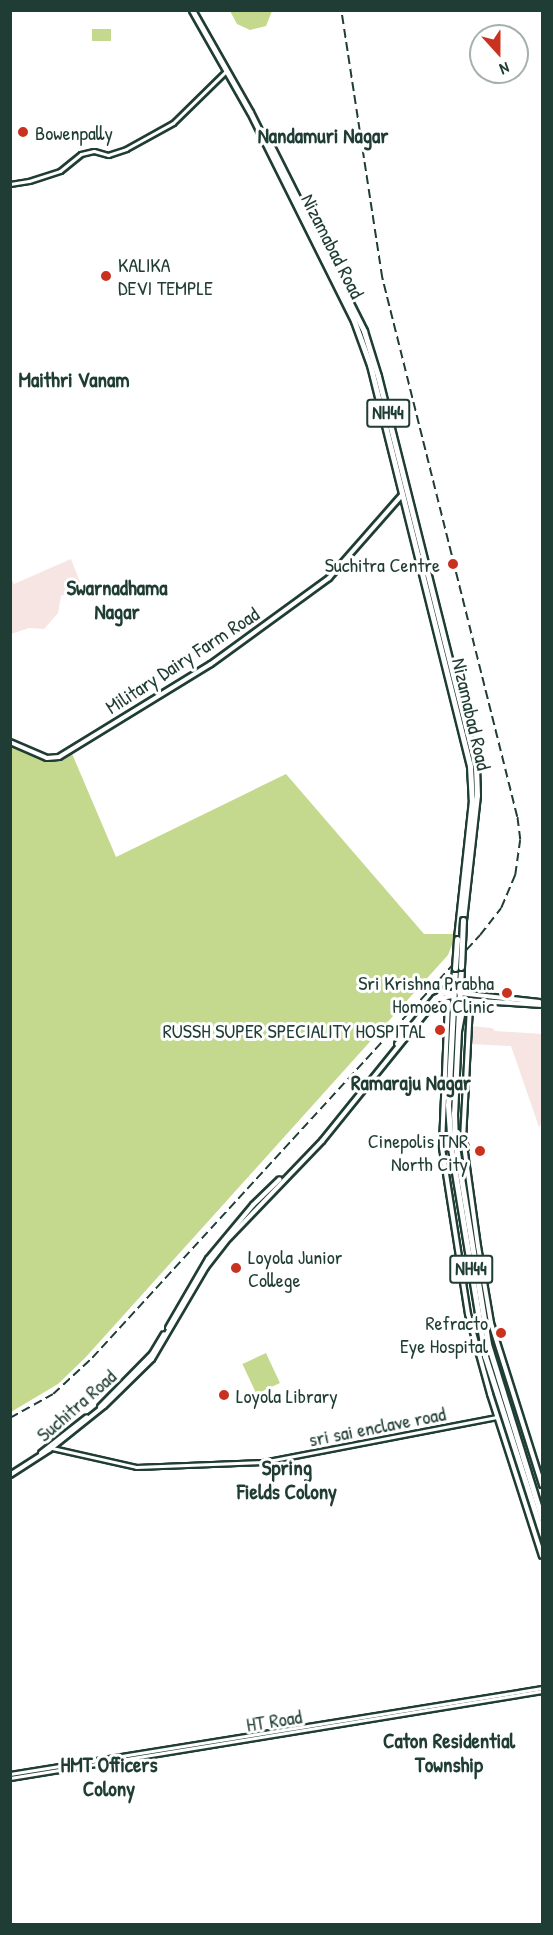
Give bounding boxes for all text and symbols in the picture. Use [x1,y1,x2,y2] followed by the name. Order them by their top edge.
[469,24,529,84] north arrow
[497,57,513,81] text: N
[35,120,113,144] place label: Bowenpally
[258,123,388,149] district label: Nandamuri Nagar
[16,125,30,139] marker: Bowenpally
[296,190,370,302] street label: Nizamabad Road
[118,252,213,299] place label: KALIKA DEVI TEMPLE
[99,269,113,283] marker: KALIKA DEVI TEMPLE
[18,367,130,393] district label: Maithri Vanam
[366,398,410,428] road number: NH44
[325,552,440,576] place label: Suchitra Centre
[444,555,462,573] marker: Suchitra Centre
[66,575,168,625] district label: Swarnadhama Nagar
[101,601,263,719] street label: Military Dairy Farm Road
[447,656,497,772] street label: Nizamabad Road
[358,970,494,1017] place label: Sri Krishna Prabha Homoeo Clinic
[498,984,516,1002] marker: Sri Krishna Prabha Homoeo Clinic
[163,1018,426,1042] place label: RUSSH SUPER SPECIALITY HOSPITAL
[431,1021,449,1039] marker: RUSSH SUPER SPECIALITY HOSPITAL
[351,1070,471,1096] district label: Ramaraju Nagar
[368,1128,468,1175] place label: Cinepolis TNR North City
[473,1144,487,1158] marker: Cinepolis TNR North City
[248,1244,342,1291] place label: Loyola Junior College
[448,1254,494,1284] road number: NH44
[229,1261,243,1275] marker: Loyola Junior College
[400,1310,488,1357] place label: Refracto Eye Hospital
[492,1324,510,1342] marker: Refracto Eye Hospital
[31,1364,121,1446] street label: Suchitra Road
[236,1383,338,1407] place label: Loyola Library
[217,1388,231,1402] marker: Loyola Library
[306,1401,448,1451] street label: sri sai enclave road
[237,1455,337,1505] district label: Spring Fields Colony
[244,1704,304,1736] street label: HT Road
[383,1728,515,1778] district label: Caton Residential Township
[60,1752,158,1802] district label: HMT Officers Colony

